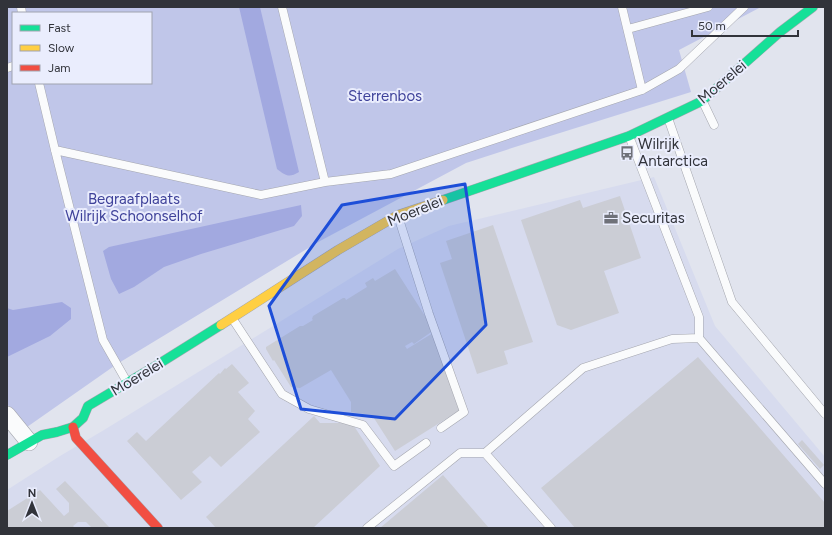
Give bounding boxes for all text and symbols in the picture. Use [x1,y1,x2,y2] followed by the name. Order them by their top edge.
[12,12,152,84] legend
[692,12,798,38] scale bar
[698,19,726,33] text: 50 m
[48,21,71,35] text: Fast
[48,41,75,55] text: Slow
[694,57,750,107] street label: Moerelei
[48,61,71,75] text: Jam
[348,87,422,105] park label: Sterrenbos
[638,135,708,170] place label: Wilrijk Antarctica
[619,145,635,161] bus stop icon: Wilrijk Antarctica
[65,190,203,225] park label: Begraafplaats Wilrijk Schoonselhof
[385,192,445,230] street label: Moerelei
[622,209,685,227] place label: Securitas
[603,210,619,226] office icon: Securitas
[108,354,166,400] street label: Moerelei
[12,483,52,523] north arrow
[28,487,36,500] text: N

